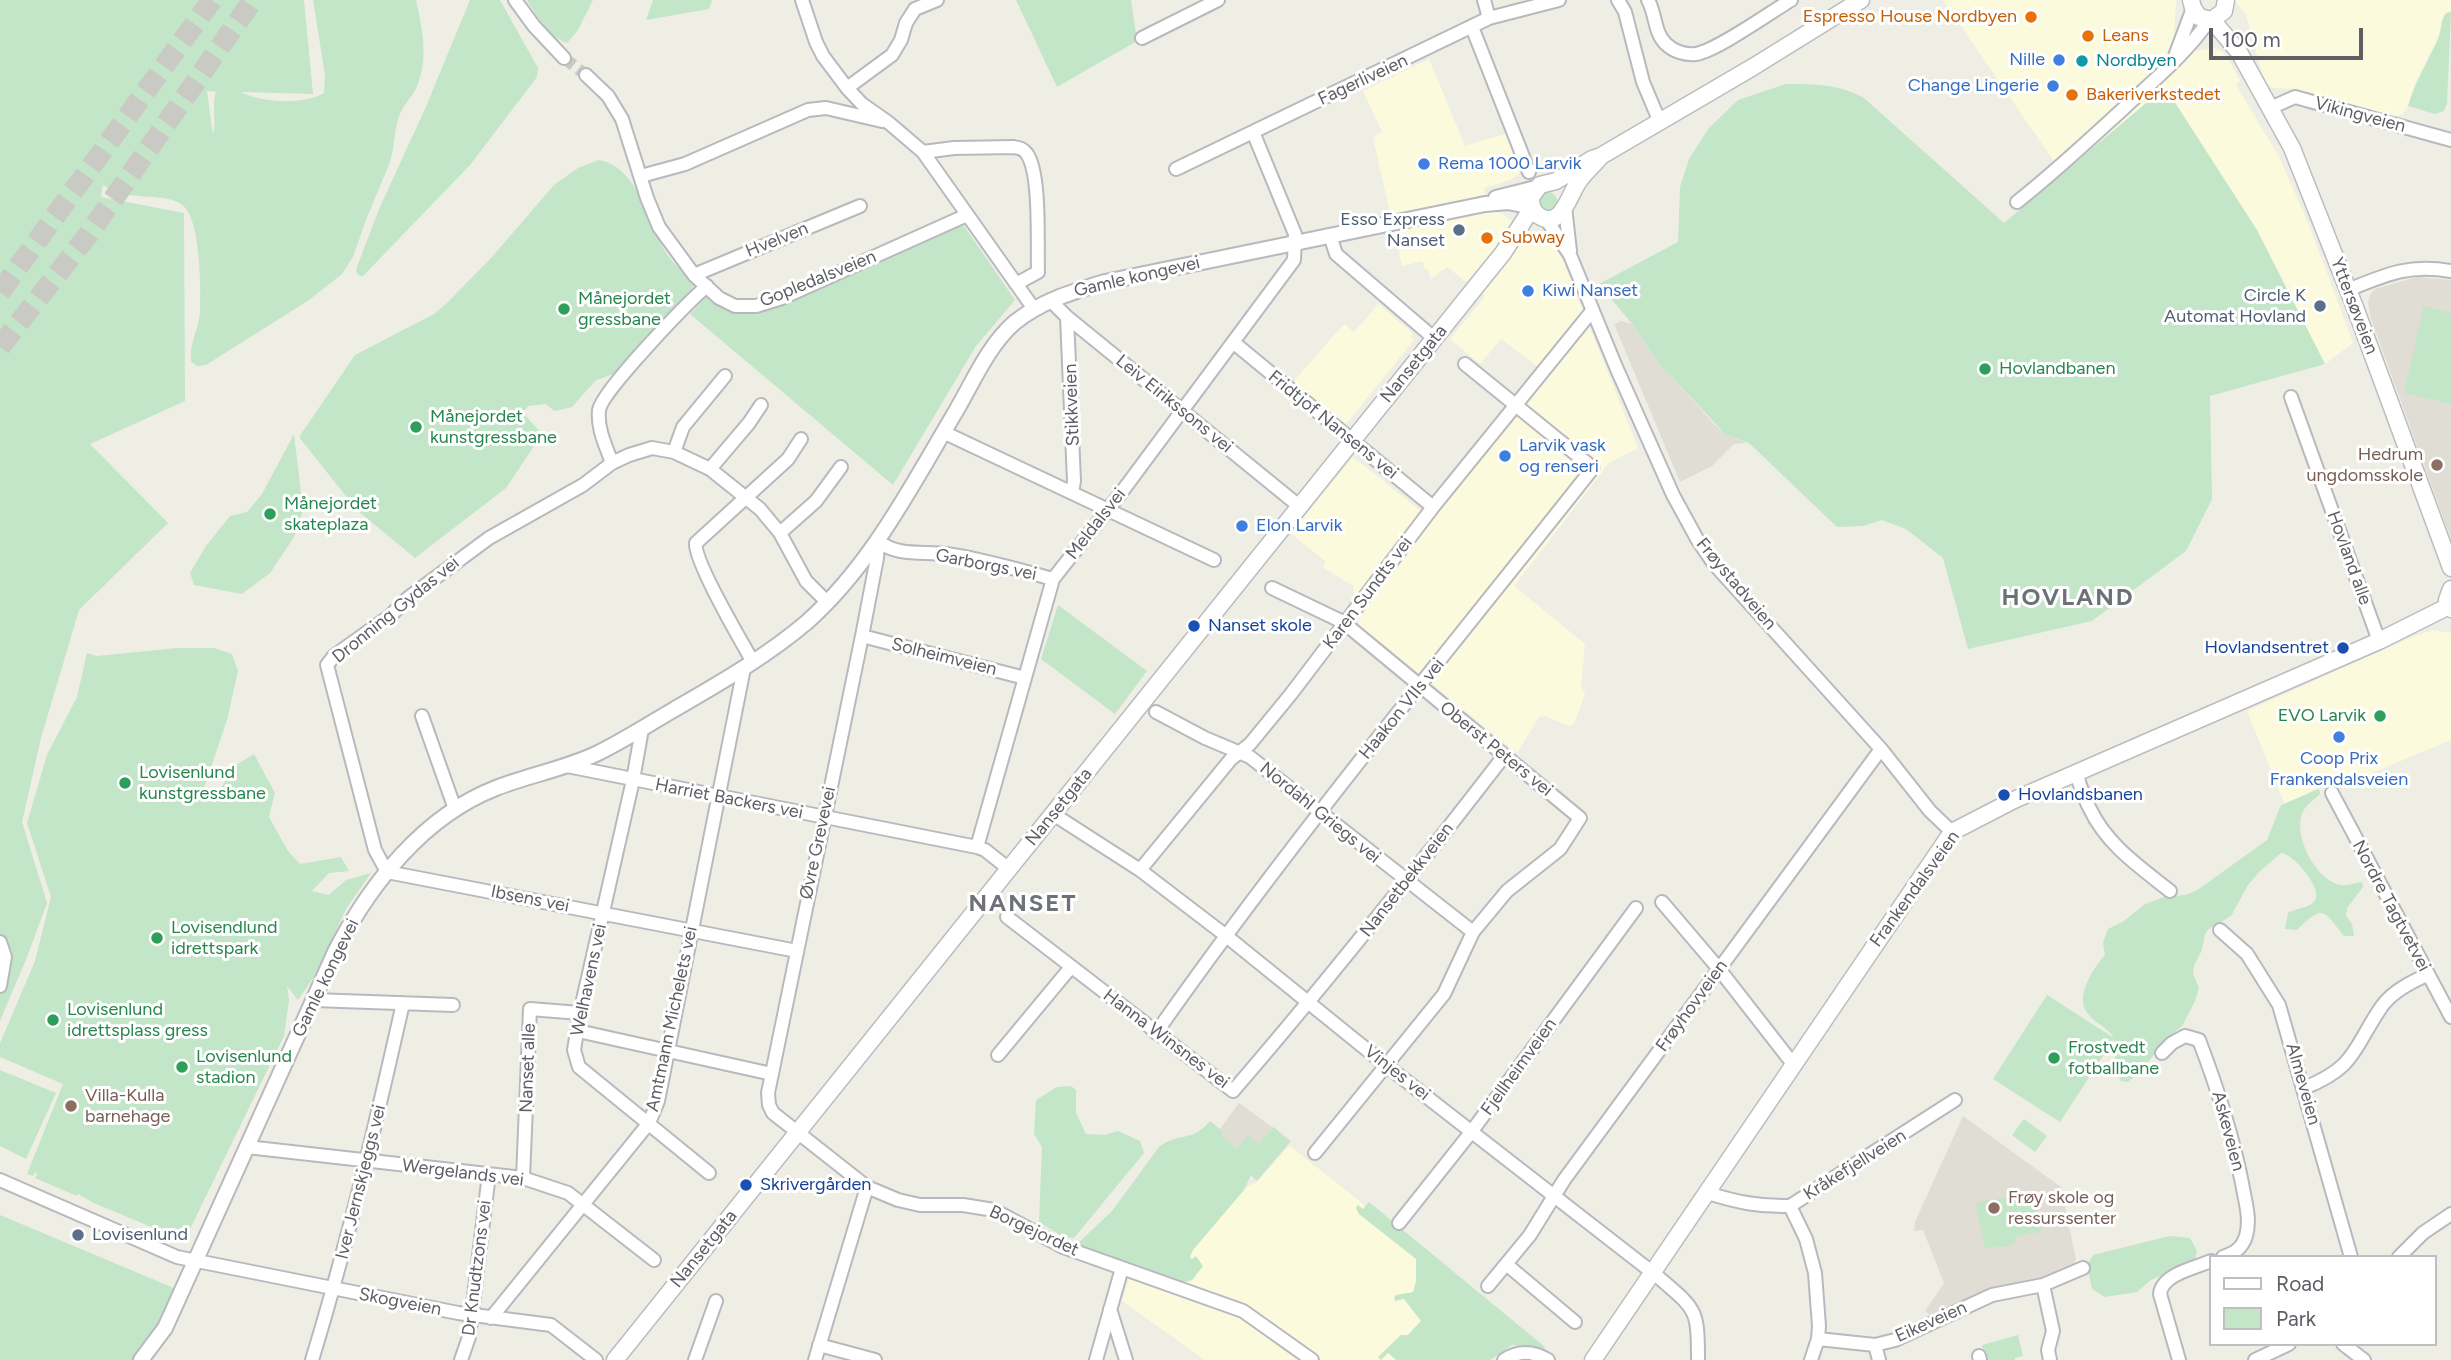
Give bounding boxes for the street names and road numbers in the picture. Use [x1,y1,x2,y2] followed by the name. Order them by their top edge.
[1315,50,1411,110] street label: Fagerliveien
[2312,93,2408,137] street label: Vikingveien
[743,218,811,262] street label: Hvelven
[757,246,879,312] street label: Gopledalsveien
[1072,252,1202,302] street label: Gamle kongevei
[2326,255,2382,357] street label: Yttersøveien
[1376,321,1452,407] street label: Nansetgata
[1111,350,1237,458] street label: Leiv Eirikssons vei
[1060,363,1084,447] street label: Stikkveien
[1264,366,1402,484] street label: Fridtjof Nansens vei
[1062,484,1130,564] street label: Meldalsvei
[2322,508,2376,608] street label: Hovland alle
[1319,533,1417,653] street label: Karen Sundts vei
[1691,534,1781,634] street label: Frøystadveien
[934,545,1038,585] street label: Garborgs vei
[328,552,464,668] street label: Dronning Gydas vei
[889,633,999,681] street label: Solheimveien
[1355,654,1449,764] street label: Haakon VIIs vei
[1435,697,1557,801] street label: Oberst Peters vei
[1255,758,1385,868] street label: Nordahl Griegs vei
[1021,764,1097,850] street label: Nansetgata
[653,774,805,824] street label: Harriet Backers vei
[795,784,841,902] street label: Øvre Grevevei
[1356,819,1458,941] street label: Nansetbekkveien
[1866,827,1964,951] street label: Frankendalsveien
[2347,837,2435,975] street label: Nordre Tagtvetvei
[489,881,571,917] street label: Ibsens vei
[288,915,364,1041] street label: Gamle kongevei
[567,922,611,1038] street label: Welhavens vei
[642,924,702,1114] street label: Amtmann Michelets vei
[1652,956,1732,1056] street label: Frøyhovveien
[1099,985,1233,1093] street label: Hanna Winsnes vei
[1477,1014,1561,1120] street label: Fjellheimveien
[516,1023,540,1113] street label: Nanset alle
[1360,1041,1434,1105] street label: Vinjes vei
[2281,1041,2325,1127] street label: Almeveien
[2207,1089,2249,1173] street label: Askeveien
[331,1102,391,1262] street label: Iver Jernskjeggs vei
[1800,1125,1910,1205] street label: Kråkefjellveien
[401,1155,525,1191] street label: Wergelands vei
[458,1199,496,1337] street label: Dr Knudtzons vei
[986,1201,1082,1261] street label: Borgejordet
[666,1206,742,1292] street label: Nansetgata
[357,1283,443,1321] street label: Skogveien
[1892,1297,1970,1347] street label: Eikeveien

